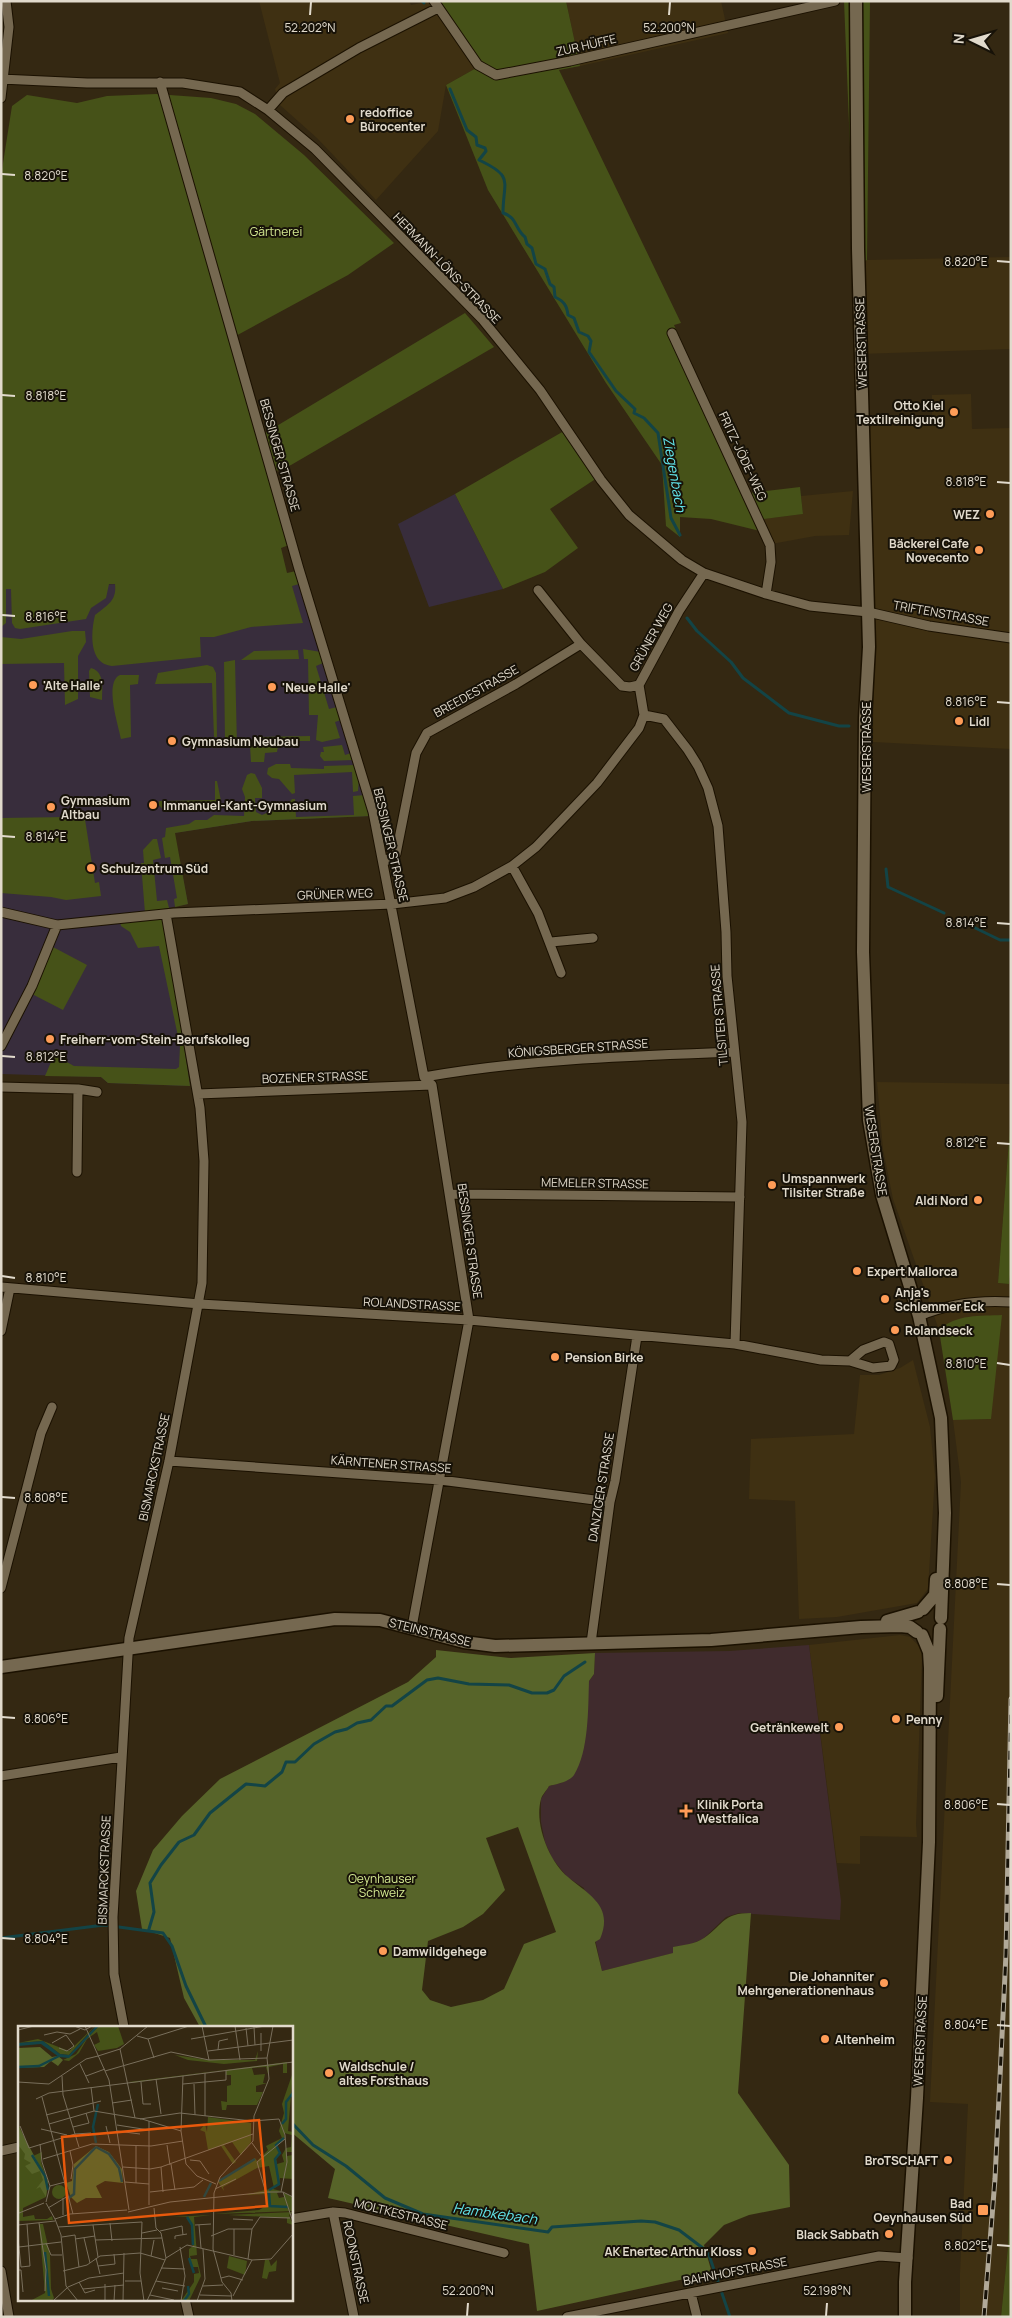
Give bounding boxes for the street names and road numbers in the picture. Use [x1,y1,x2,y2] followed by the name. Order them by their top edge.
[554,30,618,60] street label: ZUR HÜFFE
[389,209,505,327] street label: HERMANN-LÖNS-STRASSE
[851,297,871,389] street label: WESERSTRASSE
[256,397,304,513] street label: BESSINGER STRASSE
[715,409,771,504] street label: FRITZ-JÖDE-WEG
[892,596,990,630] street label: TRIFTENSTRASSE
[625,599,677,674] street label: GRÜNER WEG
[431,661,522,721] street label: BREEDESTRASSE
[858,701,875,792] street label: WESERSTRASSE
[370,786,412,904] street label: BESSINGER STRASSE
[297,884,374,904] street label: GRÜNER WEG
[706,964,732,1066] street label: TILSITER STRASSE
[507,1035,649,1061] street label: KÖNIGSBERGER STRASSE
[261,1067,369,1087] street label: BOZENER STRASSE
[860,1105,892,1197] street label: WESERSTRASSE
[541,1174,649,1192] street label: MEMELER STRASSE
[453,1182,487,1300] street label: BESSINGER STRASSE
[363,1293,461,1315] street label: ROLANDSTRASSE
[134,1412,174,1522] street label: BISMARCKSTRASSE
[584,1431,618,1543] street label: DANZIGER STRASSE
[330,1451,452,1477] street label: KÄRNTENER STRASSE
[387,1614,473,1650] street label: STEINSTRASSE
[94,1815,114,1925] street label: BISMARCKSTRASSE
[909,1995,931,2087] street label: WESERSTRASSE
[352,2194,450,2234] street label: MOLTKESTRASSE
[339,2219,373,2305] street label: ROONSTRASSE
[682,2253,789,2289] street label: BAHNHOFSTRASSE

